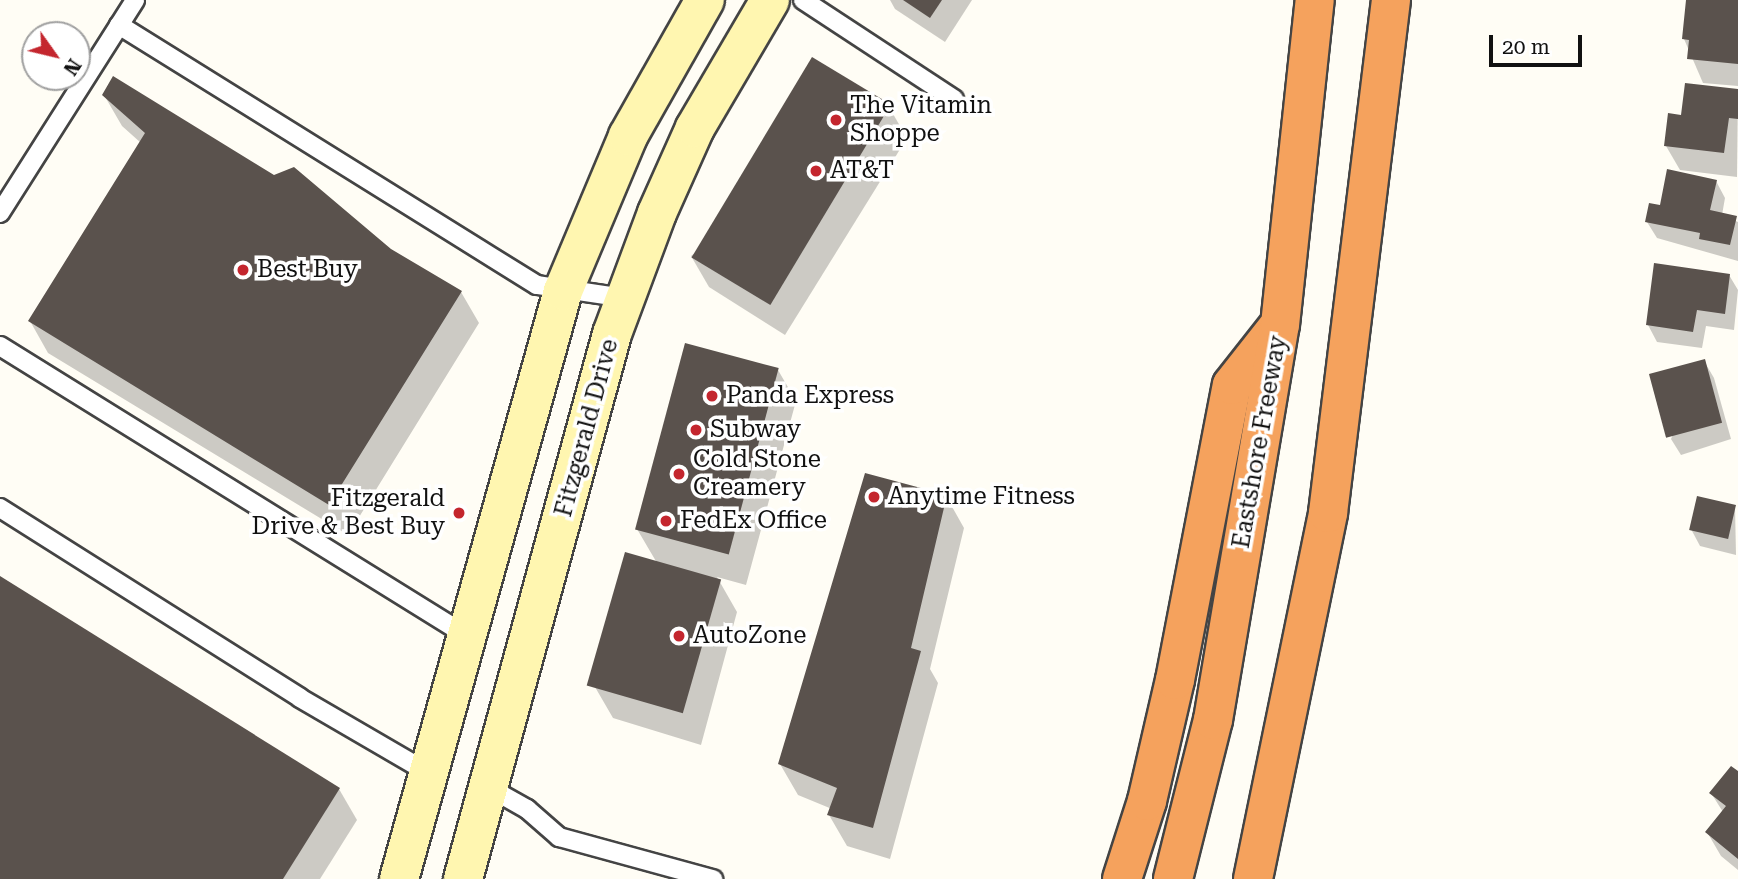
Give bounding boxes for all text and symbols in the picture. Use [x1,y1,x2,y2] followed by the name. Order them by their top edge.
[21,21,91,91] north arrow
[1493,21,1586,65] scale bar
[1502,35,1550,59] text: 20 m
[59,54,86,79] text: N
[850,92,992,148] place label: The Vitamin Shoppe
[828,112,844,128] marker: The Vitamin Shoppe
[830,157,894,185] place label: AT&T
[808,163,824,179] marker: AT&T
[257,256,358,284] place label: Best Buy
[235,262,251,278] marker: Best Buy
[1227,333,1293,551] street label: Eastshore Freeway
[549,336,625,520] street label: Fitzgerald Drive
[726,382,894,410] place label: Panda Express
[704,388,720,404] marker: Panda Express
[710,416,801,444] place label: Subway
[688,422,704,438] marker: Subway
[693,446,821,502] place label: Cold Stone Creamery
[671,466,687,482] marker: Cold Stone Creamery
[888,483,1075,511] place label: Anytime Fitness
[252,485,445,541] place label: Fitzgerald Drive & Best Buy
[866,489,882,505] marker: Anytime Fitness
[451,505,467,521] marker: Fitzgerald Drive & Best Buy
[680,507,827,535] place label: FedEx Office
[658,513,674,529] marker: FedEx Office
[693,622,807,650] place label: AutoZone
[671,628,687,644] marker: AutoZone

